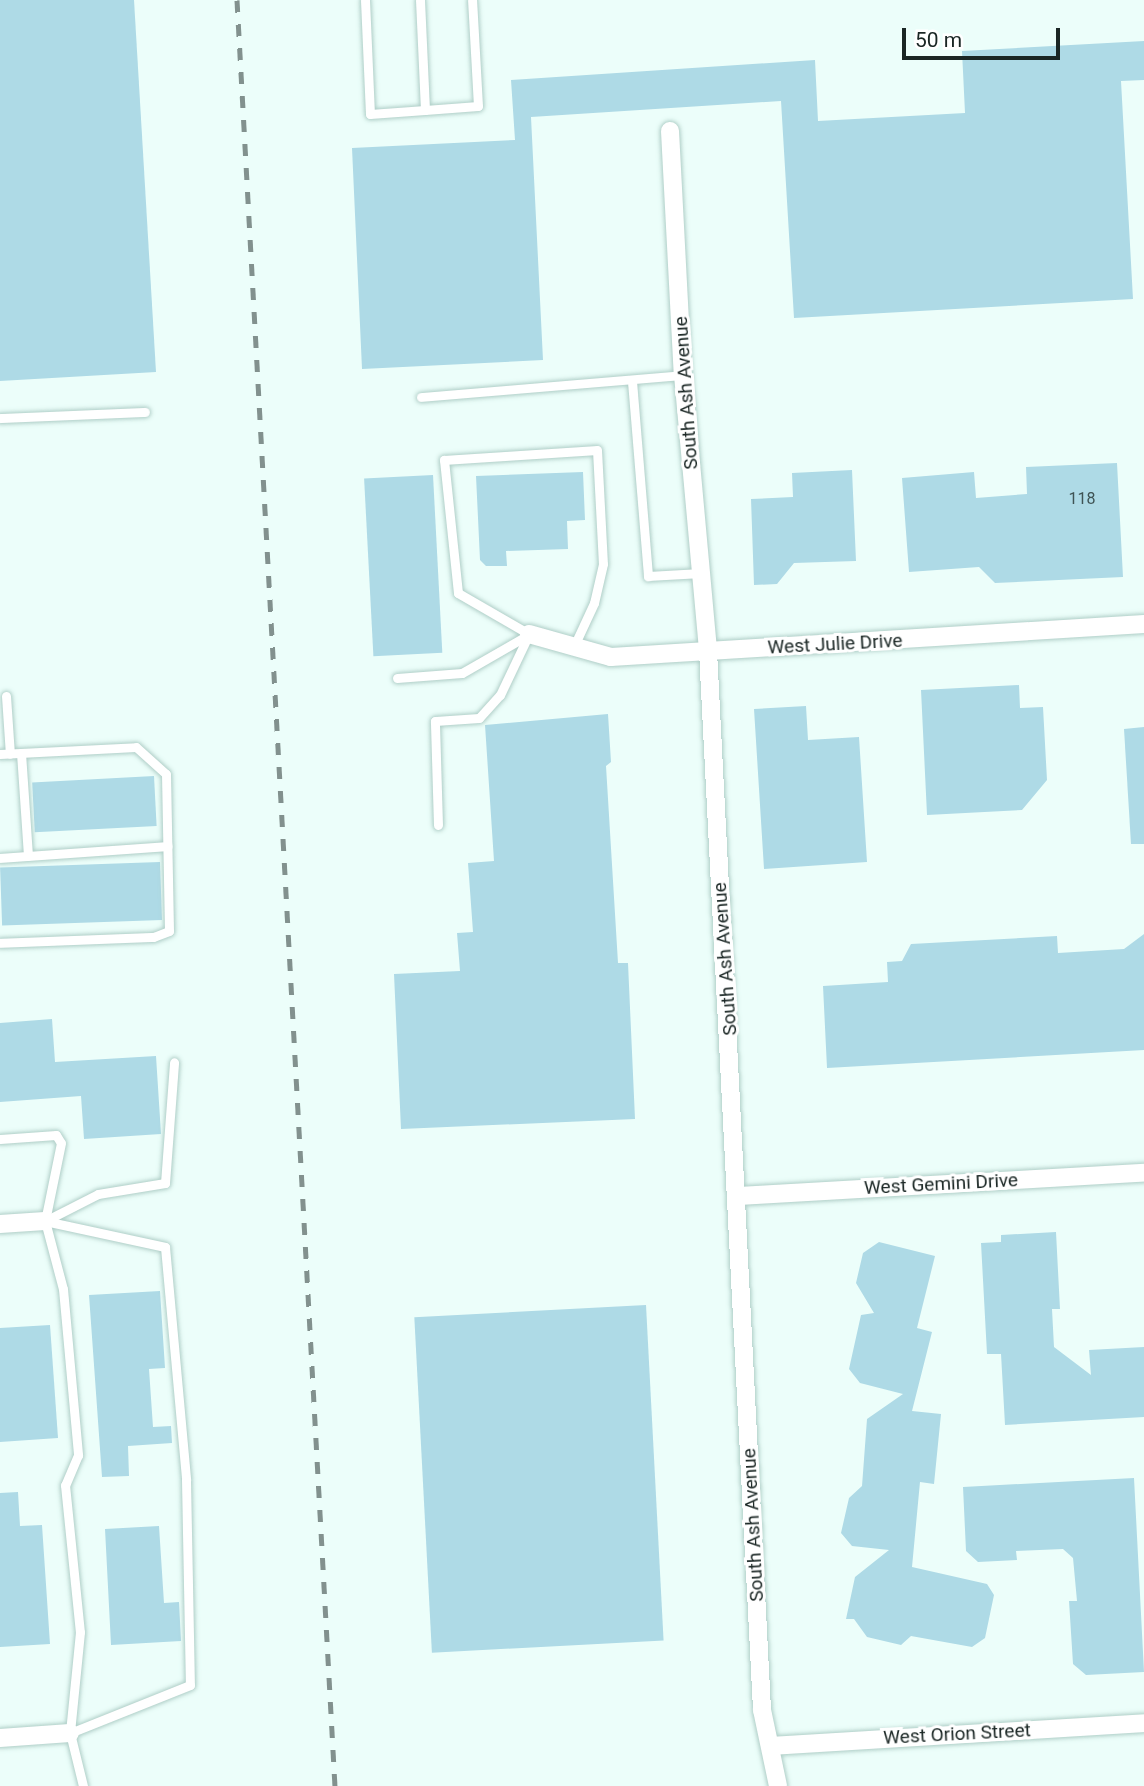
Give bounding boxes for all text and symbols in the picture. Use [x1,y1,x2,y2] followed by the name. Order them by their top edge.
[906,14,1064,58] scale bar
[915,28,962,52] text: 50 m
[669,316,703,470] street label: South Ash Avenue
[1069,489,1095,509] house number: 118
[767,629,903,659] street label: West Julie Drive
[708,882,742,1036] street label: South Ash Avenue
[863,1169,1019,1199] street label: West Gemini Drive
[738,1448,768,1602] street label: South Ash Avenue
[883,1719,1031,1749] street label: West Orion Street

